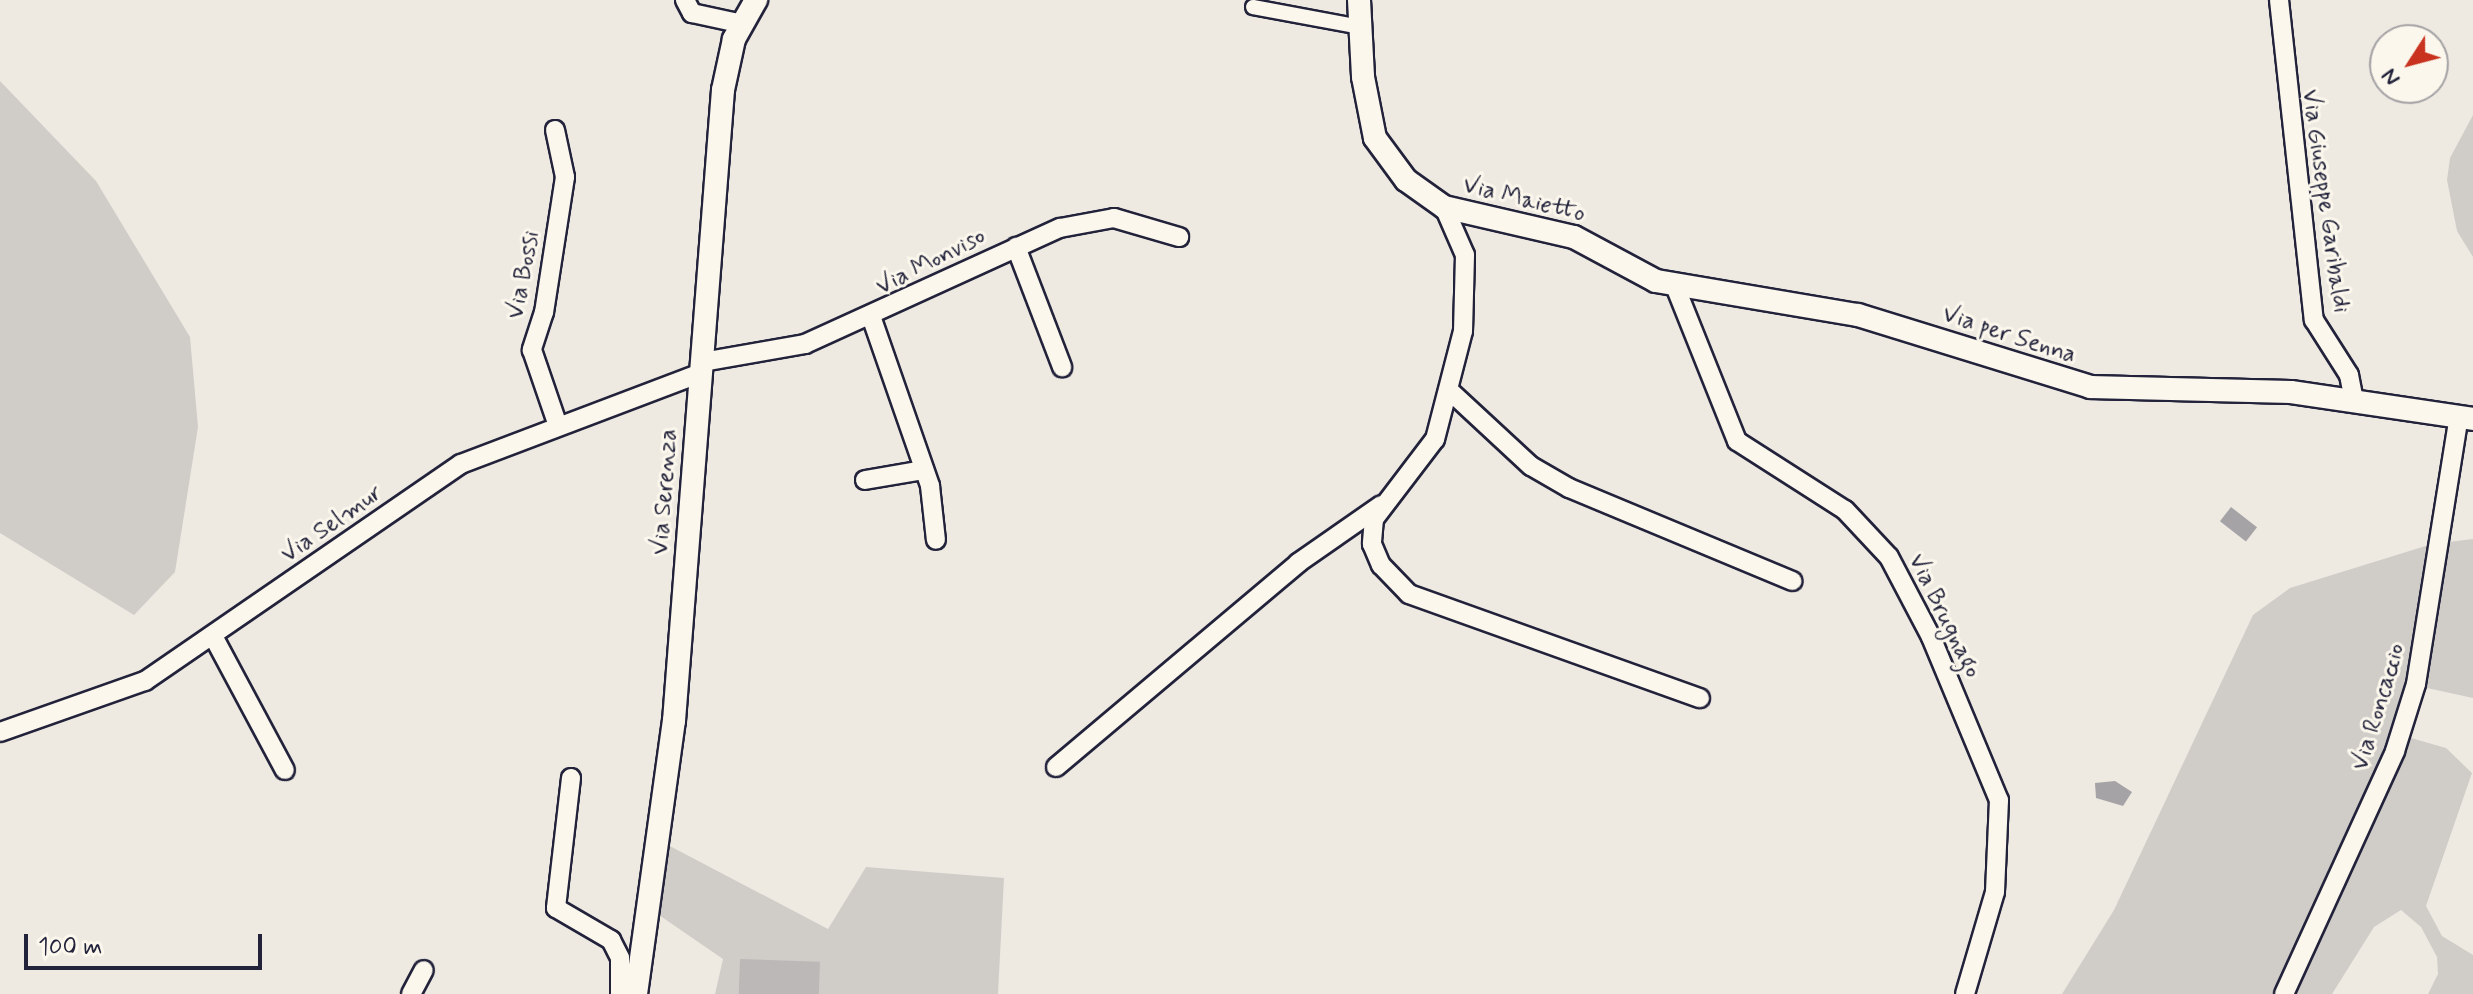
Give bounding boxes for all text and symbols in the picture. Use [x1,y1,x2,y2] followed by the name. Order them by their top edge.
[2369,24,2449,104] north arrow
[2376,63,2407,91] text: N
[2295,89,2355,313] street label: Via Giuseppe Garibaldi
[1461,171,1587,229] street label: Via Maietto
[871,222,991,302] street label: Via Monviso
[501,228,547,322] street label: Via Bossi
[1936,299,2082,371] street label: Via per Senna
[646,426,684,558] street label: Via Serenza
[276,479,388,569] street label: Via Selmur
[1902,551,1986,681] street label: Via Brugnago
[2346,640,2412,774] street label: Via Roncaccio
[28,918,266,968] scale bar
[38,932,102,963] text: 100 m

